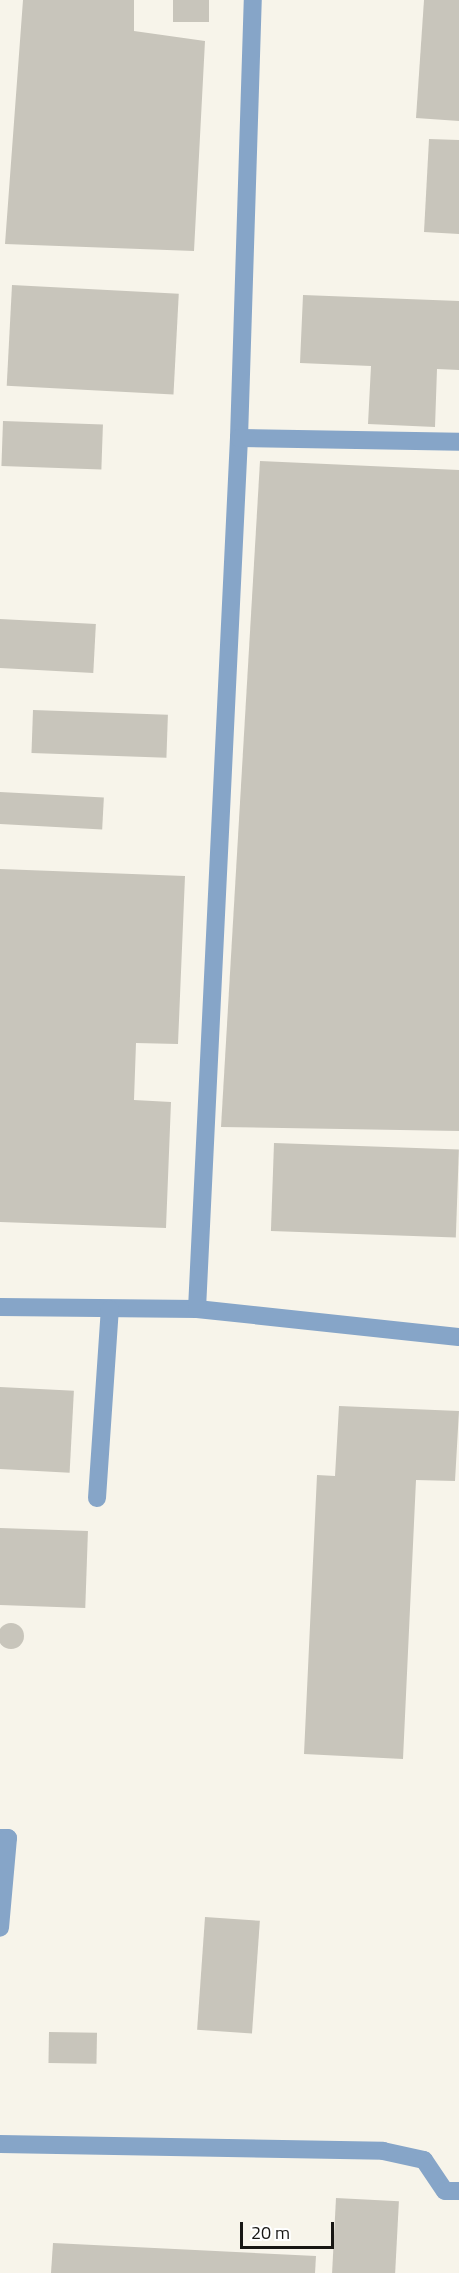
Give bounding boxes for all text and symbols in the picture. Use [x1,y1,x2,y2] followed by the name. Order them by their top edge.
[243,2210,338,2248] scale bar
[251,2219,290,2246] text: 20 m

